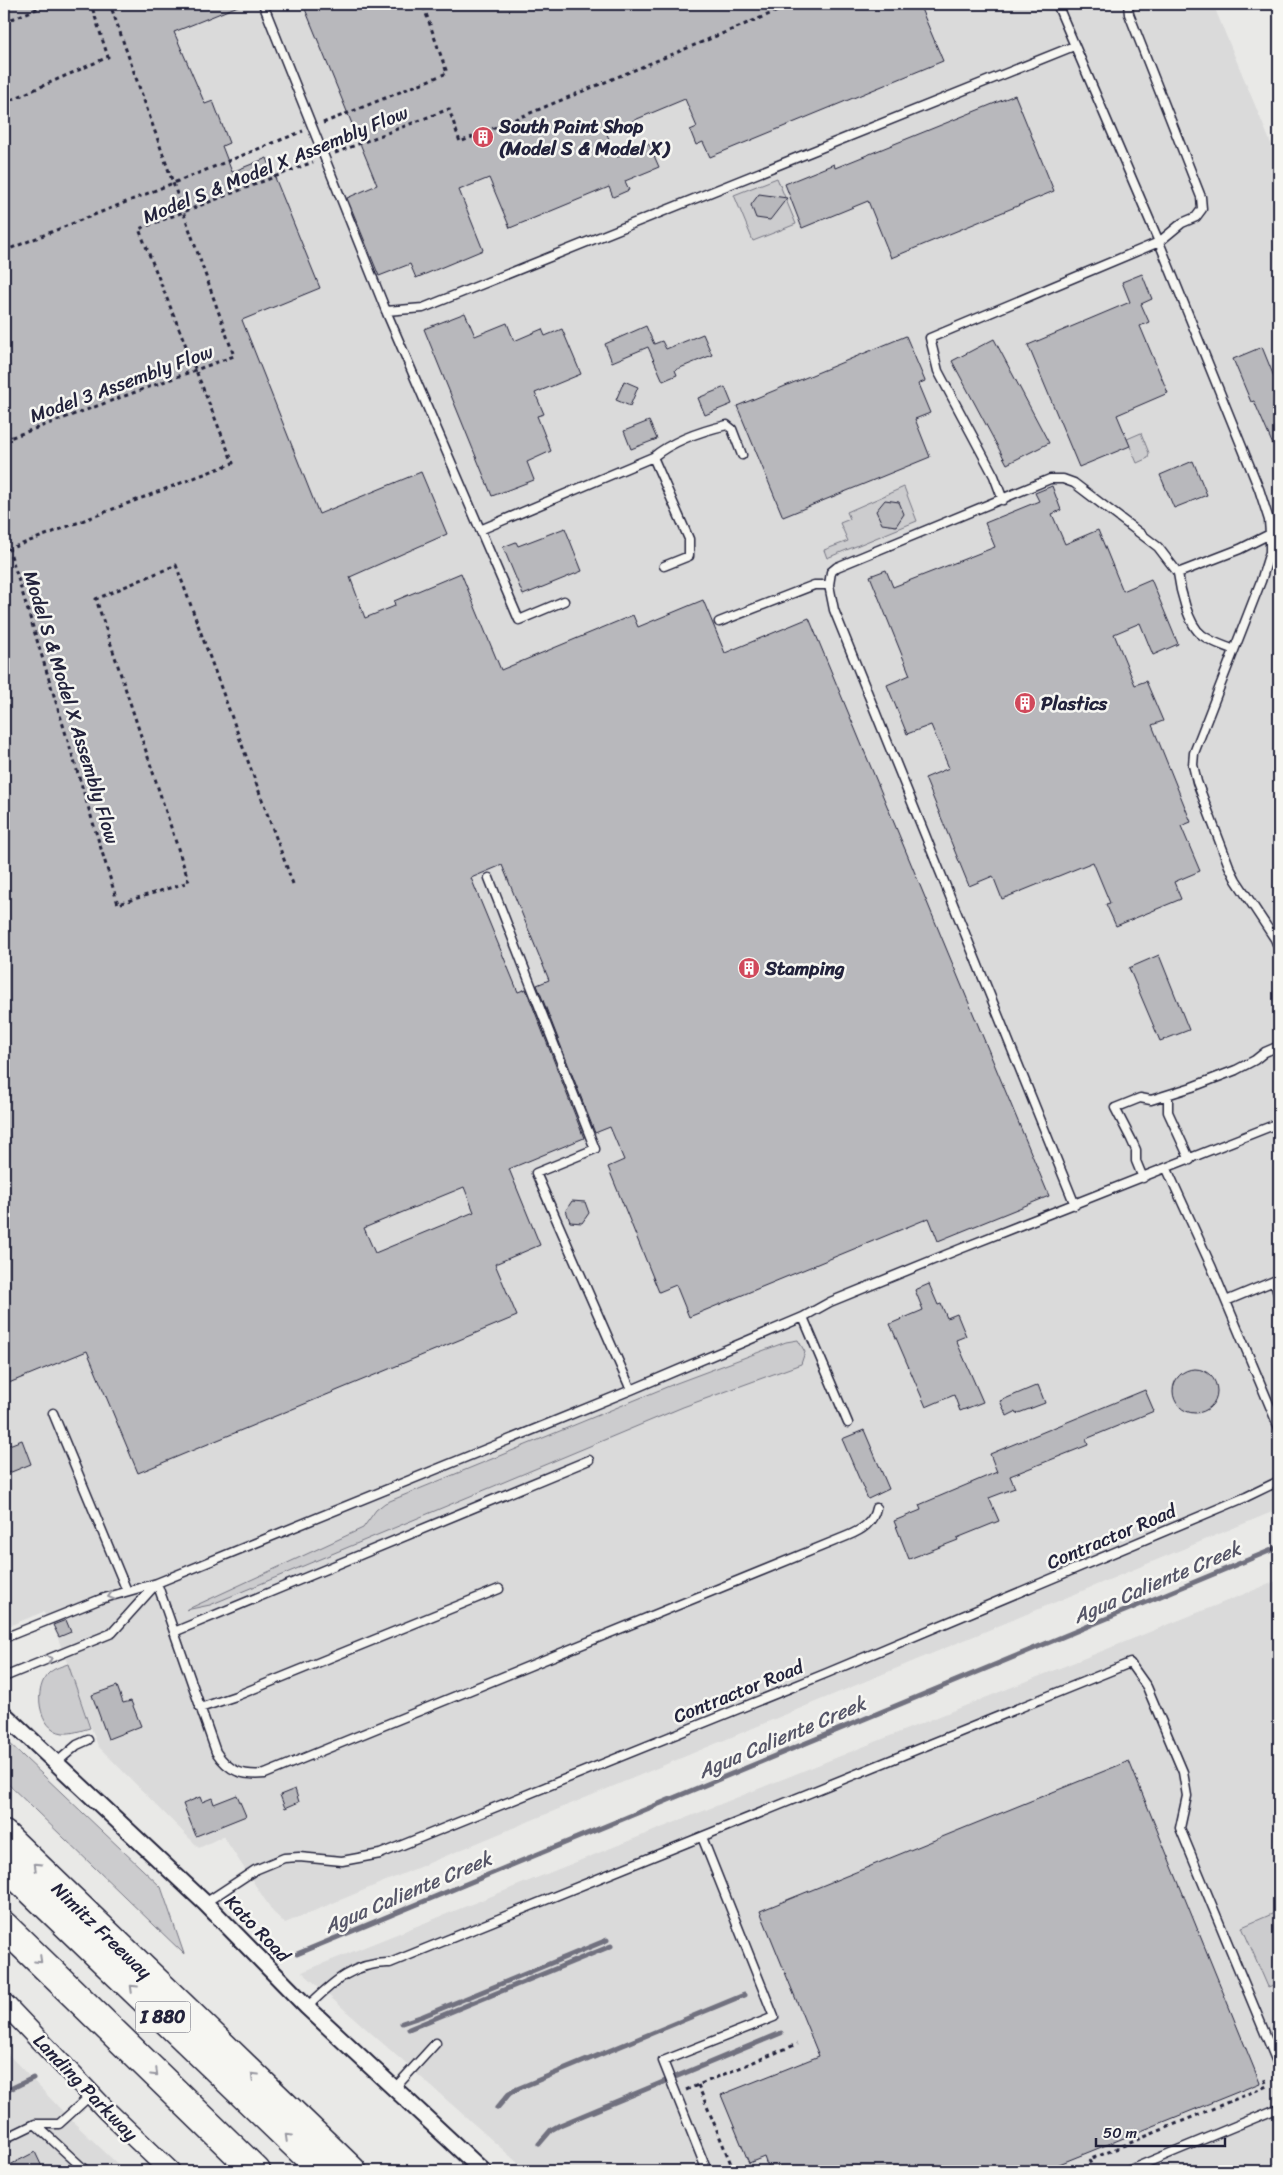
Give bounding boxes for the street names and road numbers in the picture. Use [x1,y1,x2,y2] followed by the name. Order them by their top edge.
[137,96,414,233] street label: Model S & Model X Assembly Flow
[25,335,218,432] street label: Model 3 Assembly Flow
[14,567,129,849] street label: Model S & Model X Assembly Flow
[1041,1494,1183,1579] street label: Contractor Road
[668,1650,810,1733] street label: Contractor Road
[43,1873,160,1988] street label: Nimitz Freeway
[216,1886,300,1971] street label: Kato Road
[136,2001,190,2032] road number: I 880
[25,2025,146,2149] street label: Landing Parkway

